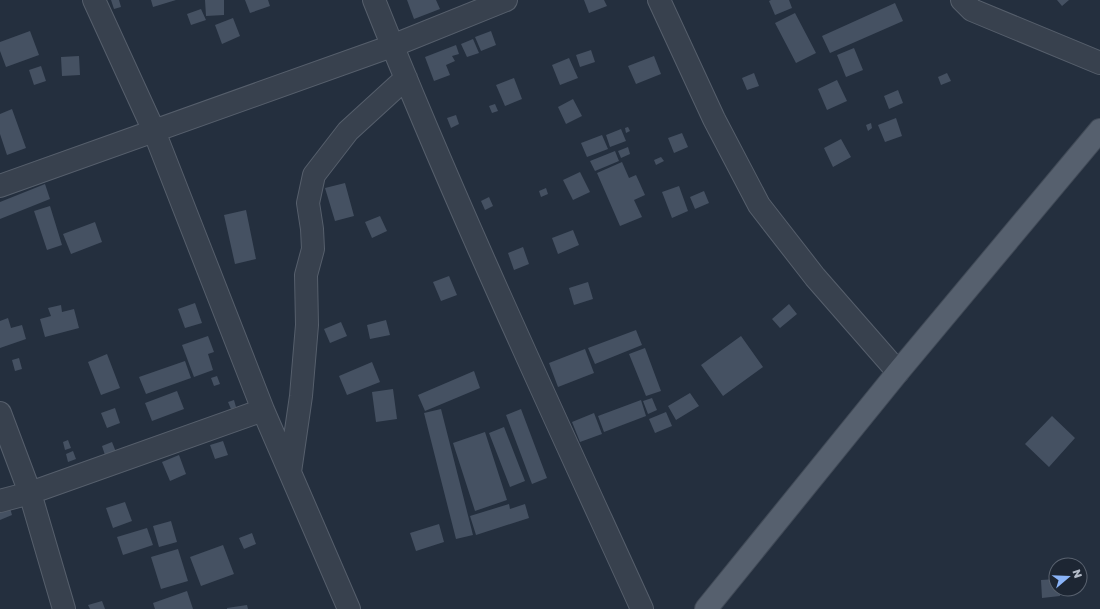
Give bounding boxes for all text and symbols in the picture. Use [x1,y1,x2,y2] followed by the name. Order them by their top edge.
[1048,557,1088,597] north arrow
[1070,568,1085,580] text: N

